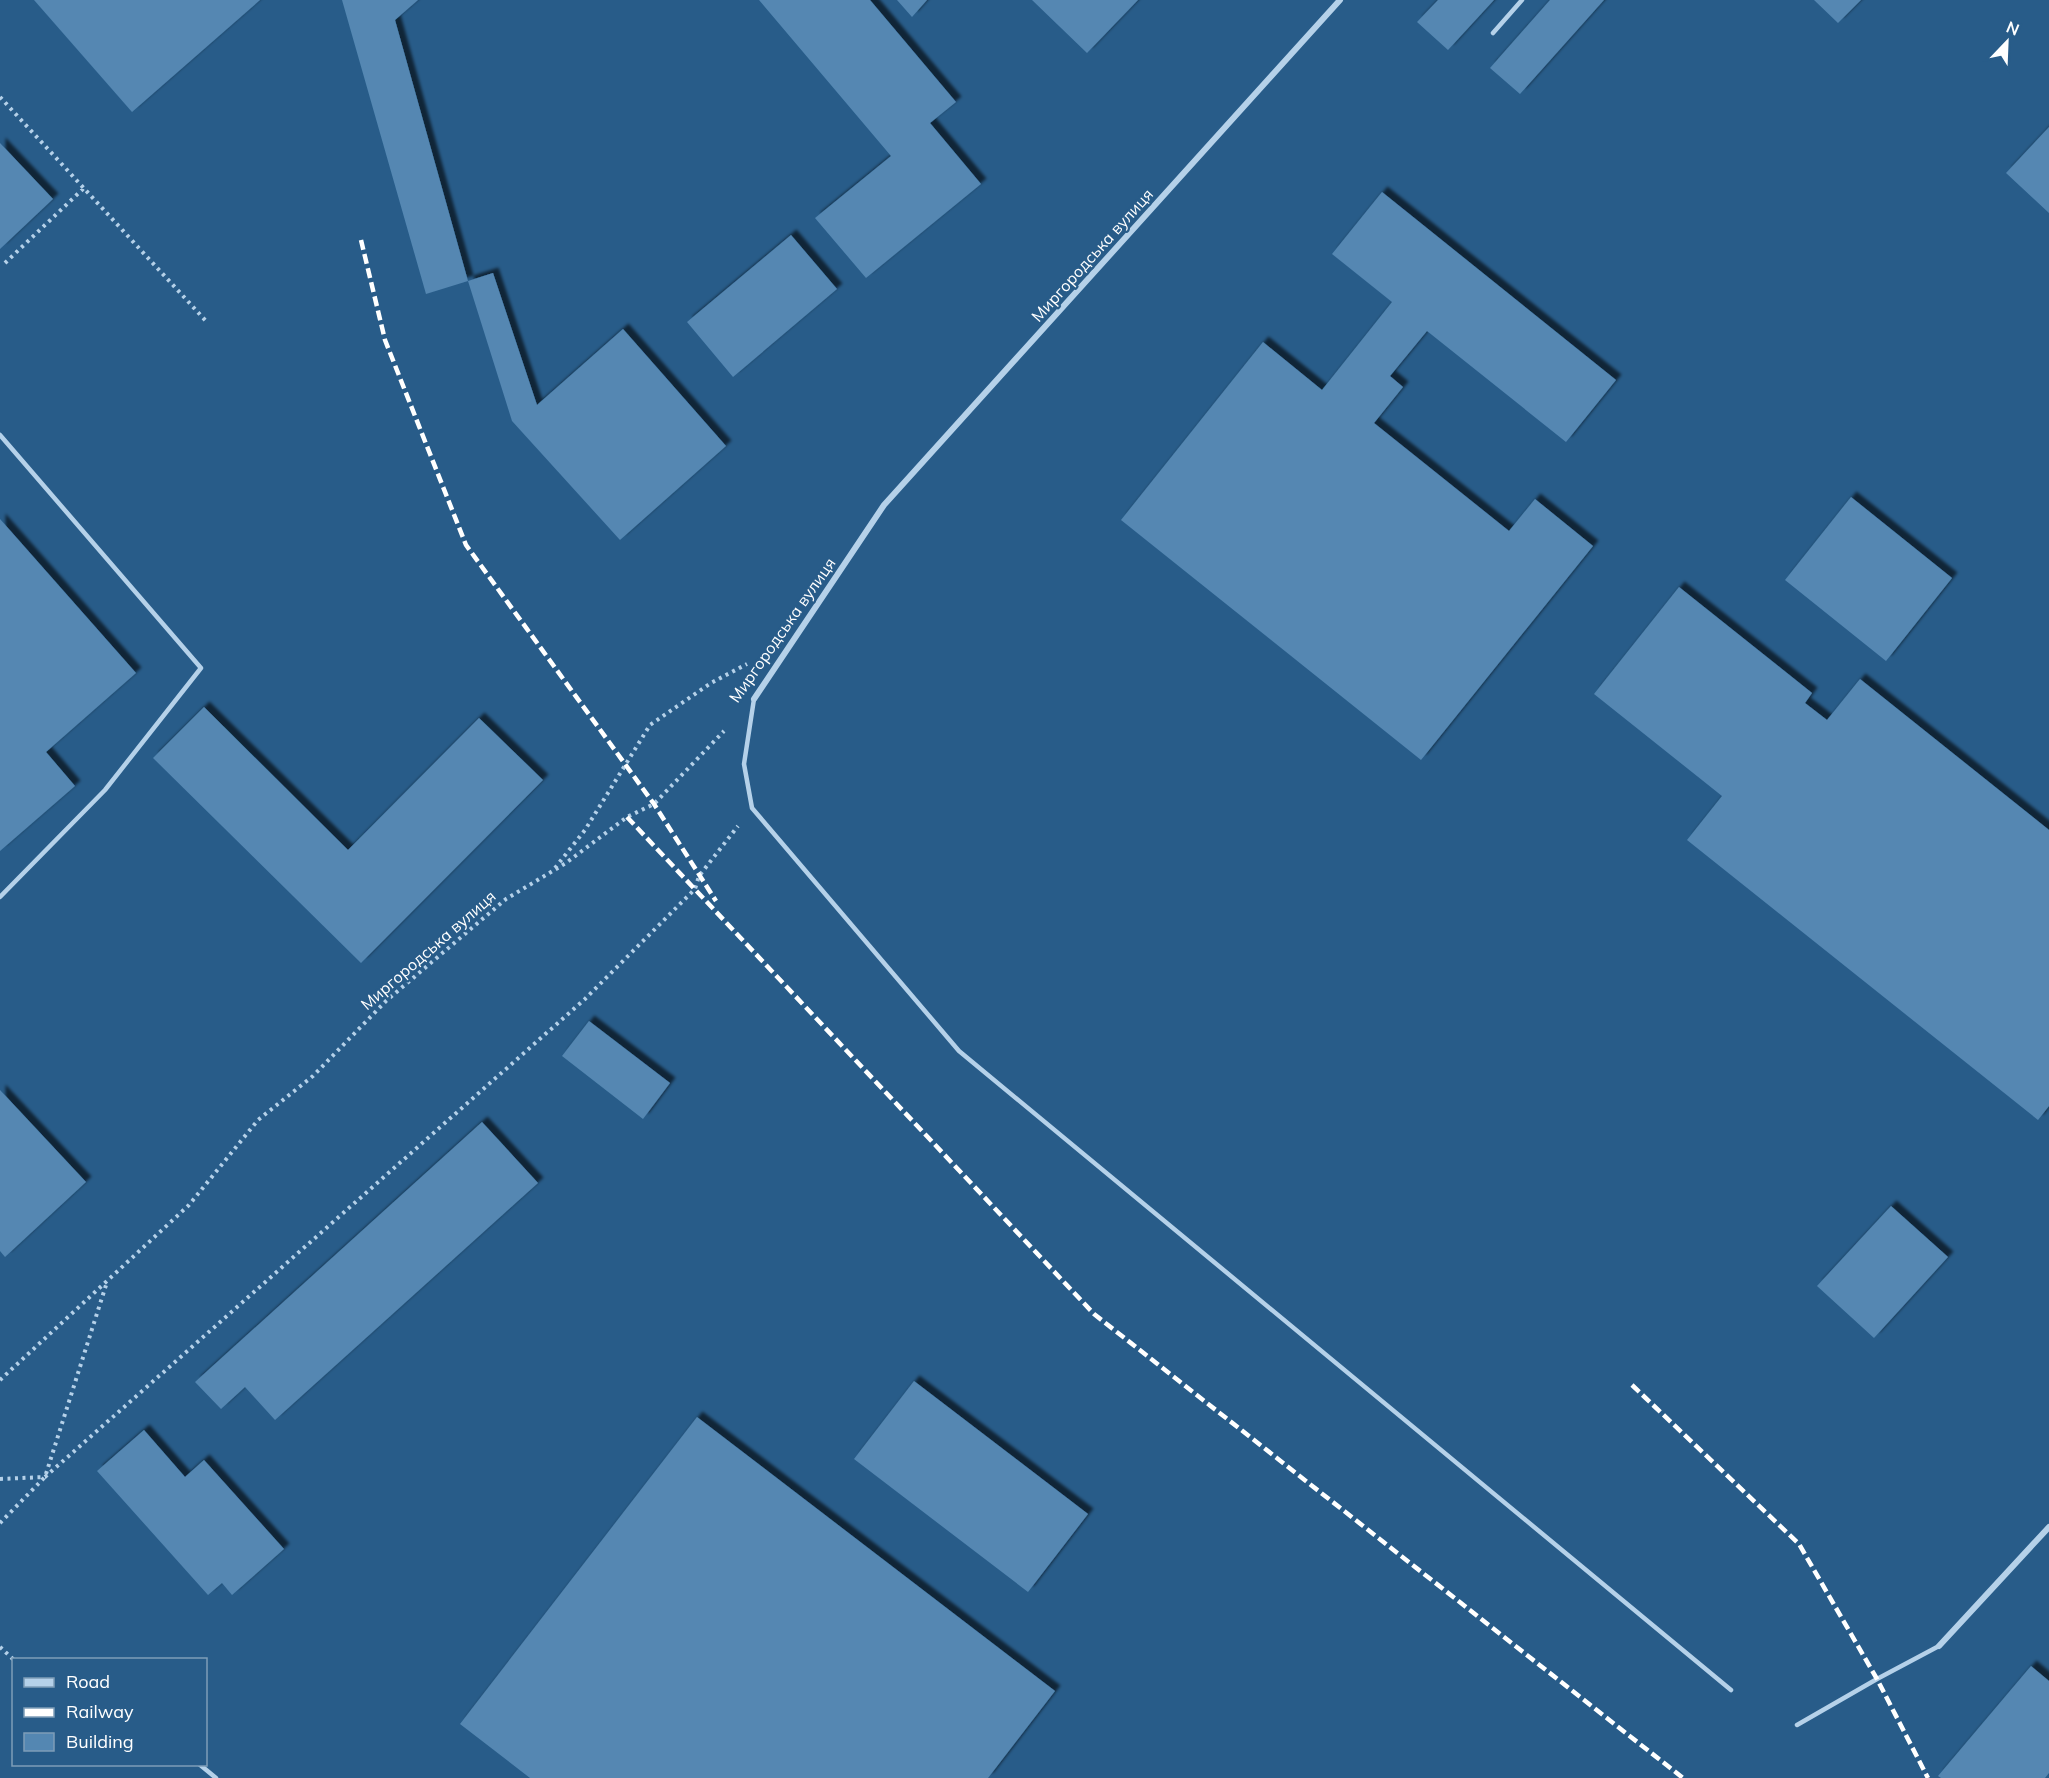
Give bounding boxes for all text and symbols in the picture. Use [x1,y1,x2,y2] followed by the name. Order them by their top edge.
[1977,12,2037,72] north arrow
[2003,17,2022,40] text: N
[1027,184,1157,326] street label: Миргородська вулиця
[724,554,840,706] street label: Миргородська вулиця
[356,886,500,1014] street label: Миргородська вулиця
[12,1658,207,1766] legend
[66,1670,110,1693] text: Road
[66,1700,134,1723] text: Railway
[66,1730,134,1753] text: Building

